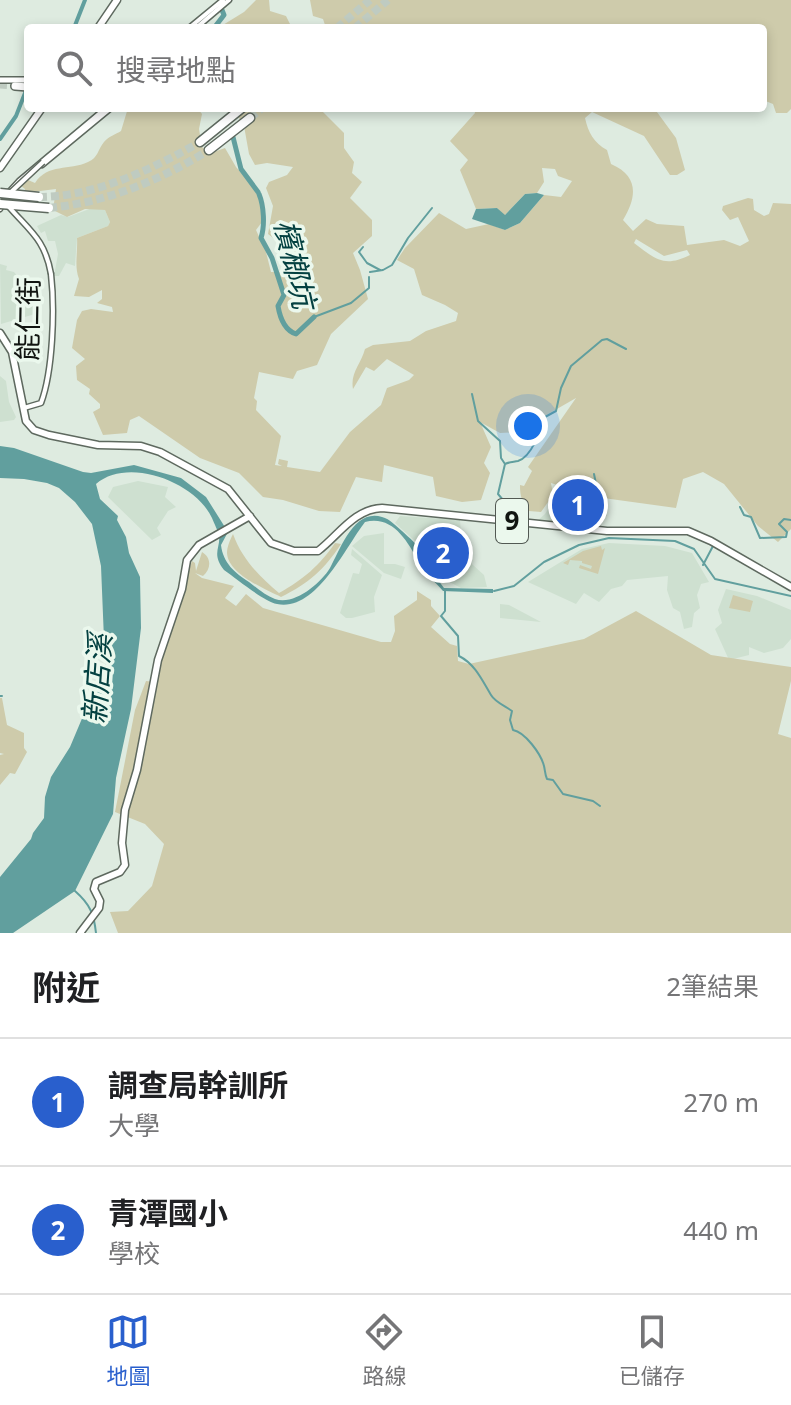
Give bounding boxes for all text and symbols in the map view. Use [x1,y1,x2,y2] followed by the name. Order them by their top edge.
[24,24,767,112] search box
[52,46,96,90] icon: search
[116,49,236,90] text: 搜尋地點
[265,215,326,316] water label: 檳榔坑
[7,277,47,361] street label: 能仁街
[508,406,548,446] your location
[552,475,604,535] pin: 1
[496,499,528,543] road number: 9
[417,523,469,583] pin: 2
[73,629,120,725] water label: 新店溪
[32,964,100,1010] text: 附近
[666,968,759,1004] text: 2筆結果
[108,1064,288,1105] text: 調查局幹訓所
[51,1084,65,1120] text: 1
[683,1084,759,1120] text: 270 m
[108,1107,160,1143] text: 大學
[108,1192,228,1233] text: 青潭國小
[51,1212,65,1248] text: 2
[683,1212,759,1248] text: 440 m
[108,1235,160,1271] text: 學校
[106,1310,150,1390] tab: 地圖
[362,1310,407,1390] tab: 路線
[619,1310,685,1390] tab: 已儲存

